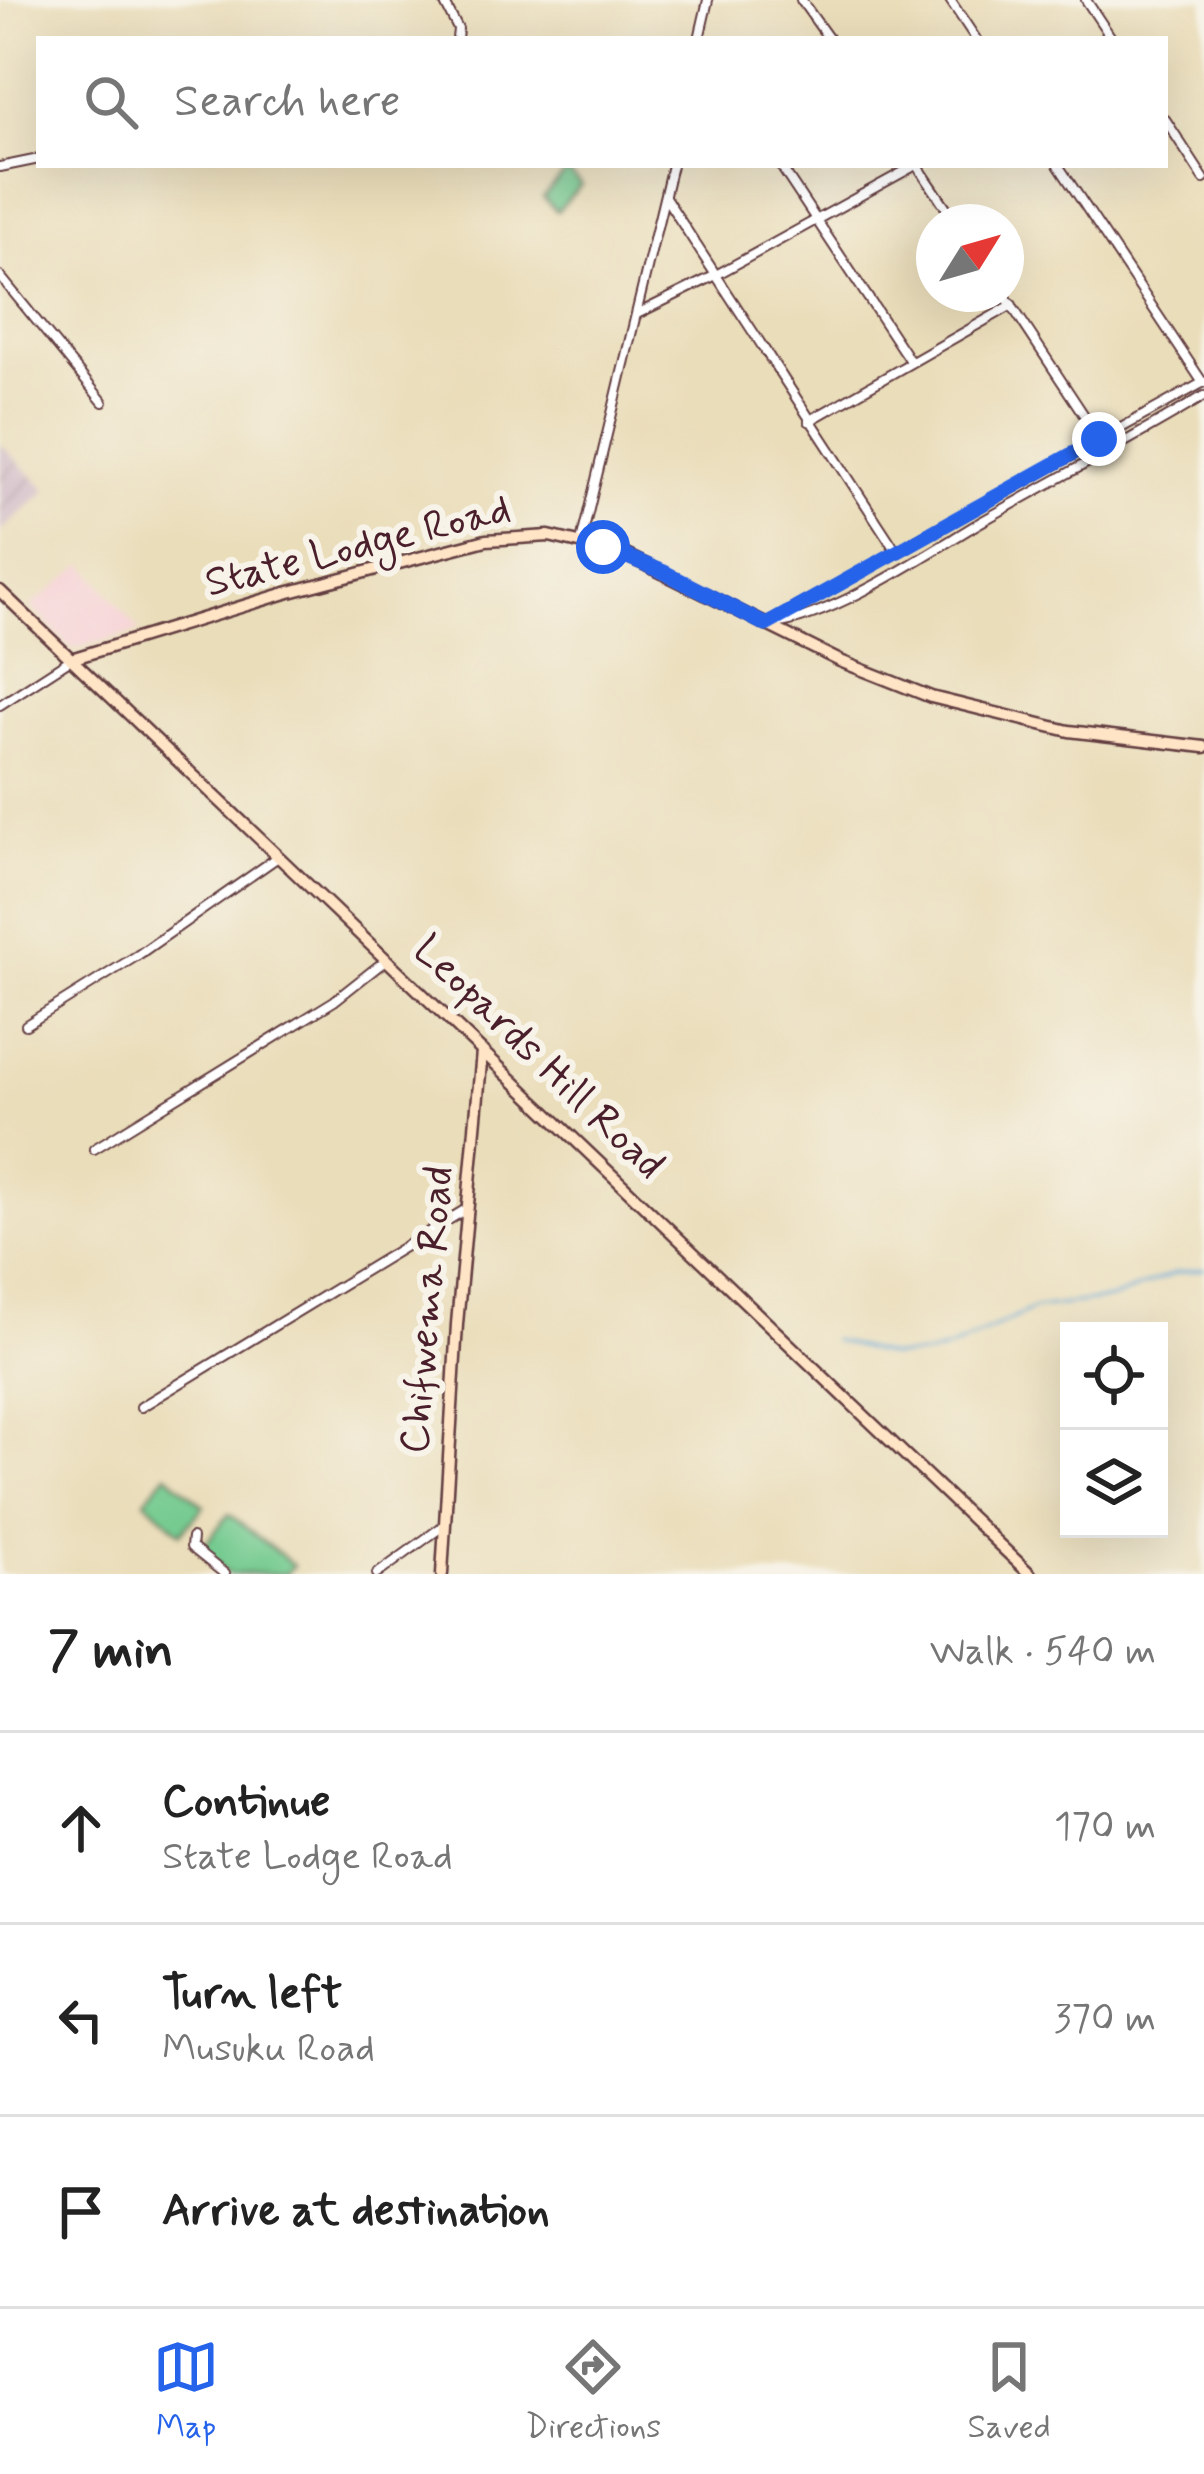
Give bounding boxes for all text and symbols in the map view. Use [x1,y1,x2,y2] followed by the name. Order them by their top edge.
[36,36,1168,168] search box
[78,69,144,135] icon: search
[174,73,401,132] text: Search here
[916,204,1024,312] north arrow
[1072,412,1126,466] route end
[200,482,517,614] street label: State Lodge Road
[576,520,630,574] route start
[400,924,676,1192] street label: Leopards Hill Road
[388,1164,468,1456] street label: Chifwema Road
[1060,1322,1168,1538] map controls
[1060,1322,1168,1430] button: locate
[1060,1430,1168,1538] button: layers
[48,1619,174,1685] text: 7 min
[930,1627,1156,1678] text: Walk · 540 m
[162,1773,330,1832] text: Continue
[48,1795,114,1861] icon: ahead
[1054,1802,1156,1853] text: 170 m
[162,1832,453,1883] text: State Lodge Road
[162,1965,342,2024] text: Turn left
[48,1987,114,2053] icon: left
[1054,1994,1156,2045] text: 370 m
[162,2024,375,2075] text: Musuku Road
[48,2179,114,2245] icon: arrive
[162,2182,550,2241] text: Arrive at destination
[153,2334,219,2450] tab: Map
[525,2334,661,2450] tab: Directions
[967,2334,1051,2450] tab: Saved

